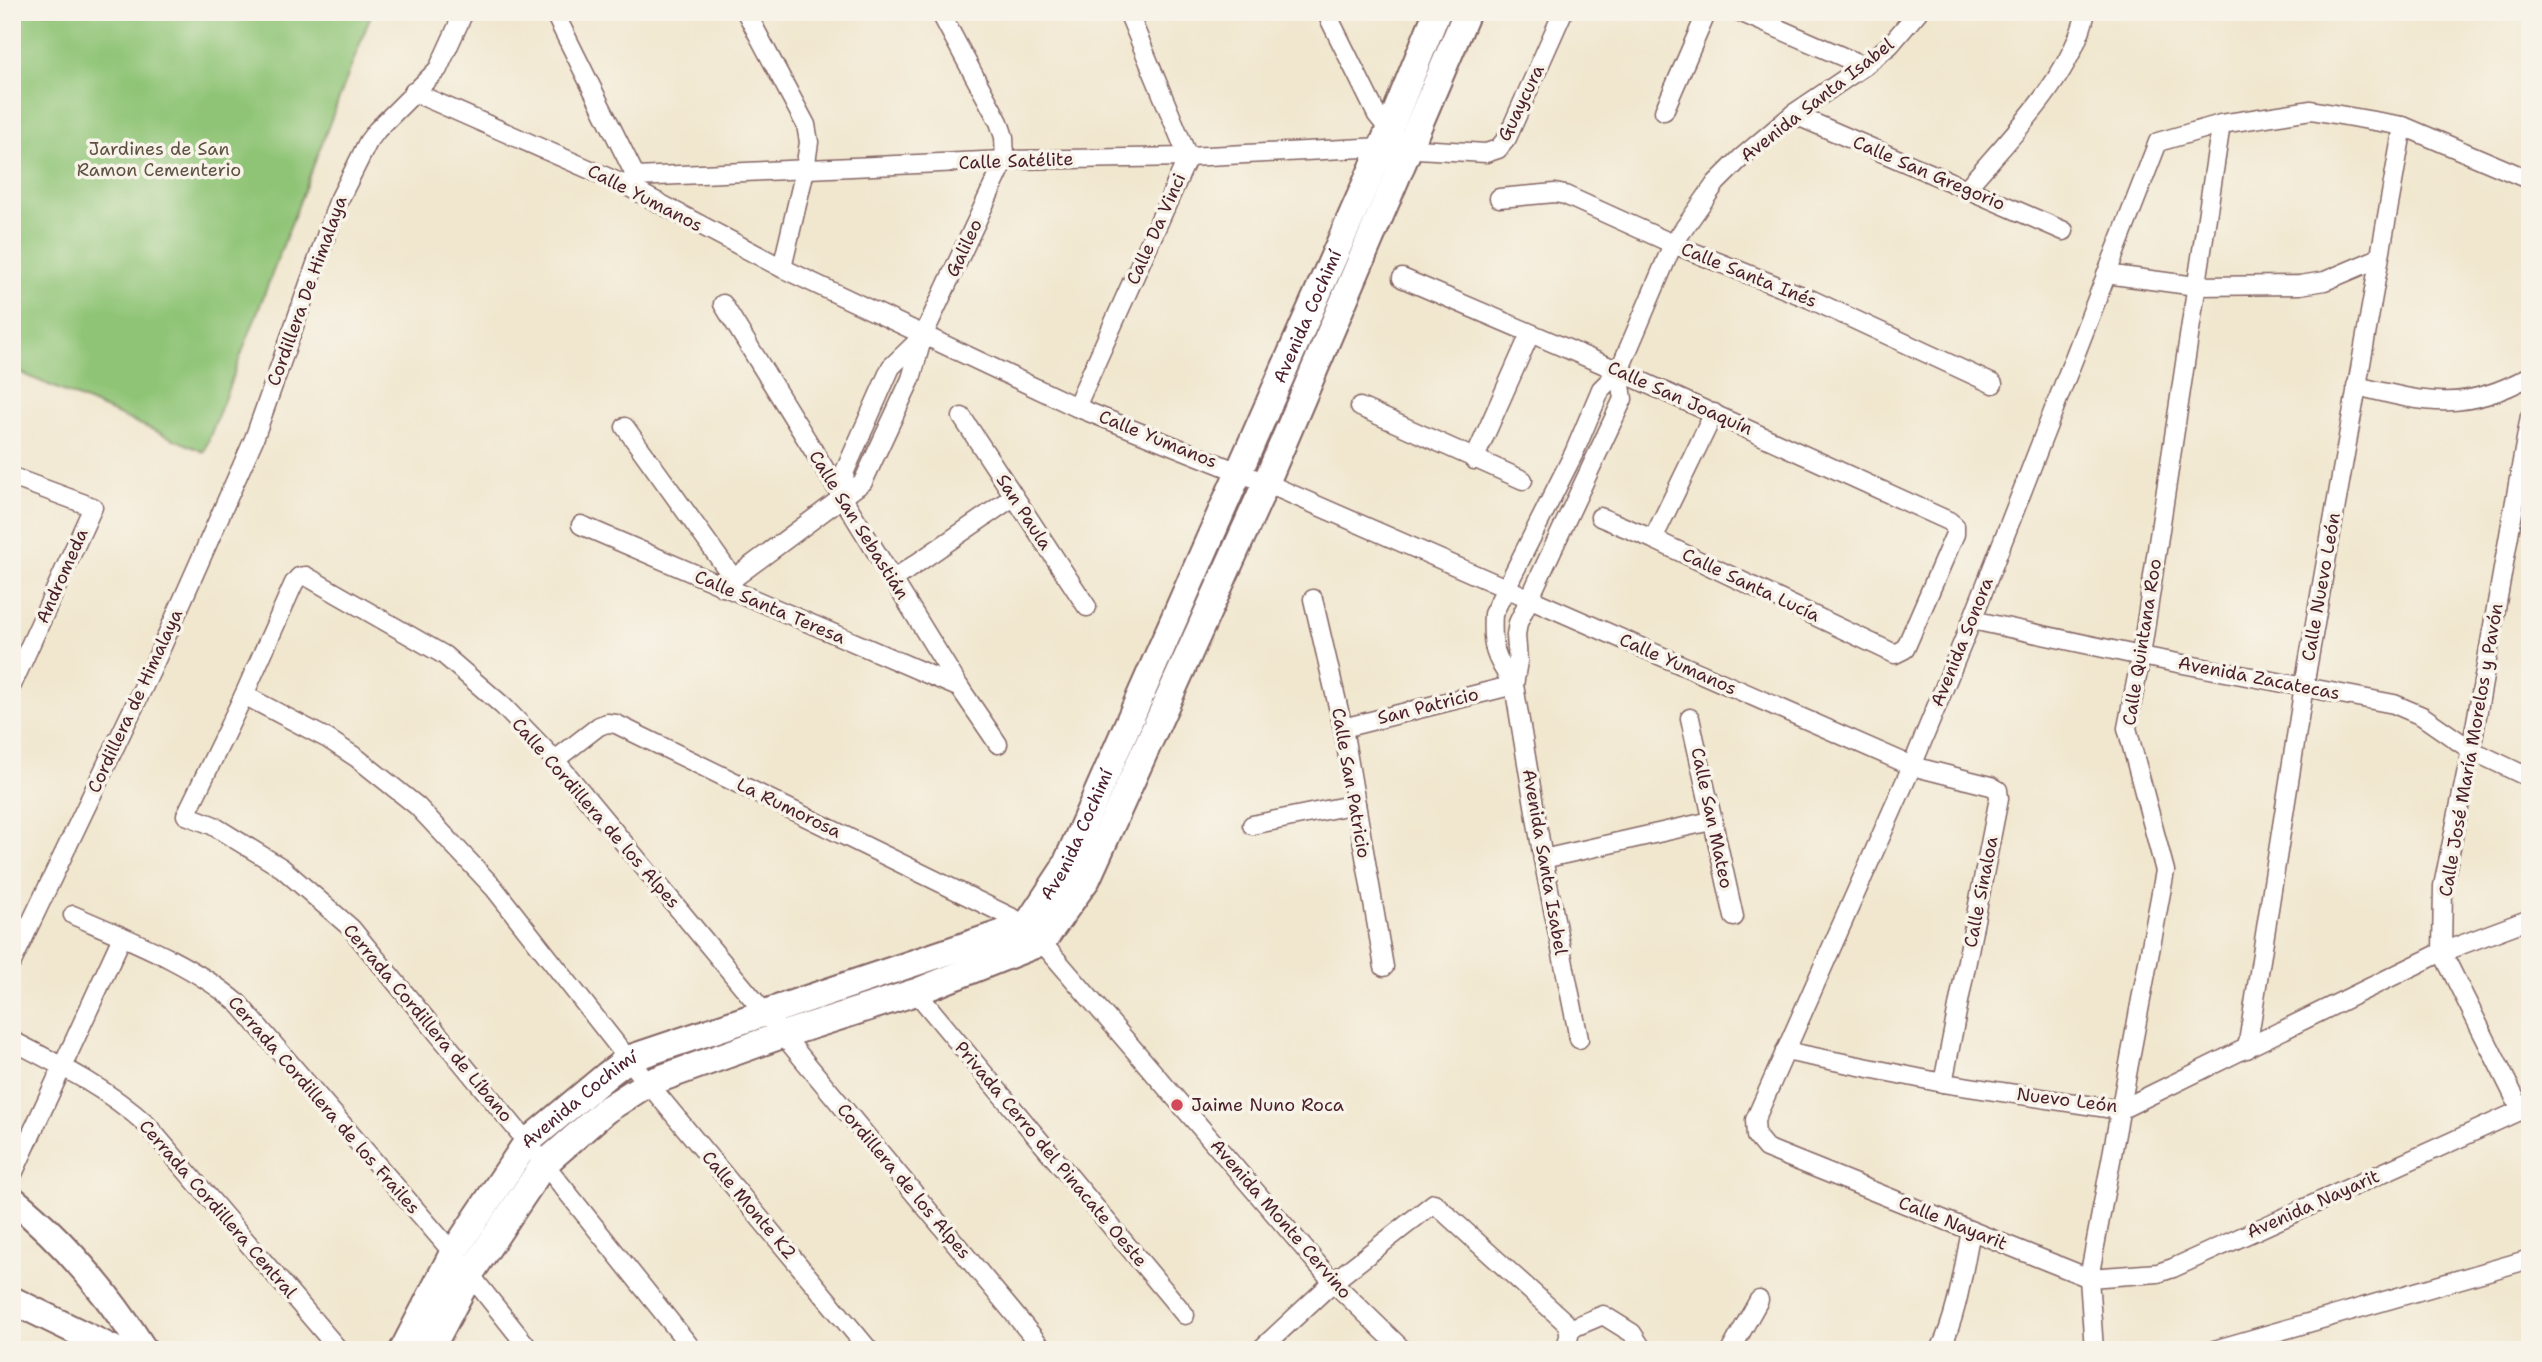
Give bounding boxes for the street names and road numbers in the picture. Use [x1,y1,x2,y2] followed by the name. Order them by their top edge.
[1735,32,1899,168] street label: Avenida Santa Isabel
[1492,61,1550,145] street label: Guaycura
[1849,130,2009,216] street label: Calle San Gregorio
[958,147,1074,175] street label: Calle Satélite
[583,159,707,237] street label: Calle Yumanos
[1121,170,1191,288] street label: Calle Da Vinci
[261,193,353,389] street label: Cordillera De Himalaya
[940,215,988,281] street label: Galileo
[1677,237,1821,313] street label: Calle Santa Inés
[1267,246,1347,387] street label: Avenida Cochimí
[1604,355,1756,441] street label: Calle San Joaquín
[1095,404,1221,474] street label: Calle Yumanos
[803,446,915,604] street label: Calle San Sebastián
[991,470,1057,554] street label: San Paula
[2296,511,2346,663] street label: Calle Nuevo León
[30,525,94,627] street label: Andromeda
[1678,543,1824,627] street label: Calle Santa Lucía
[2117,557,2167,727] street label: Calle Quintana Roo
[691,564,849,650] street label: Calle Santa Teresa
[1925,574,1999,710] street label: Avenida Sonora
[2433,601,2509,899] street label: Calle José María Morelos y Pavón
[82,605,188,797] street label: Cordillera de Himalaya
[1616,627,1740,701] street label: Calle Yumanos
[2176,651,2342,705] street label: Avenida Zacatecas
[1375,682,1481,730] street label: San Patricio
[1326,706,1376,860] street label: Calle San Patricio
[506,713,686,913] street label: Calle Cordillera de los Alpes
[1685,745,1739,891] street label: Calle San Mateo
[1035,765,1119,905] street label: Avenida Cochimí
[1517,767,1573,958] street label: Avenida Santa Isabel
[733,772,845,844] street label: La Rumorosa
[1958,834,2004,950] street label: Calle Sinaloa
[338,919,518,1127] street label: Cerrada Cordillera de Líbano
[223,991,425,1219] street label: Cerrada Cordillera de los Frailes
[949,1036,1153,1272] street label: Privada Cerro del Pinacate Oeste
[516,1045,640,1154] street label: Avenida Cochimí
[2015,1082,2119,1118] street label: Nuevo León
[832,1098,976,1264] street label: Cordillera de los Alpes
[134,1115,303,1304] street label: Cerrada Cordillera Central
[1205,1134,1357,1304] street label: Avenida Monte Cervino
[696,1146,802,1264] street label: Calle Monte K2
[2243,1164,2383,1244] street label: Avenida Nayarit
[1895,1190,2011,1256] street label: Calle Nayarit

